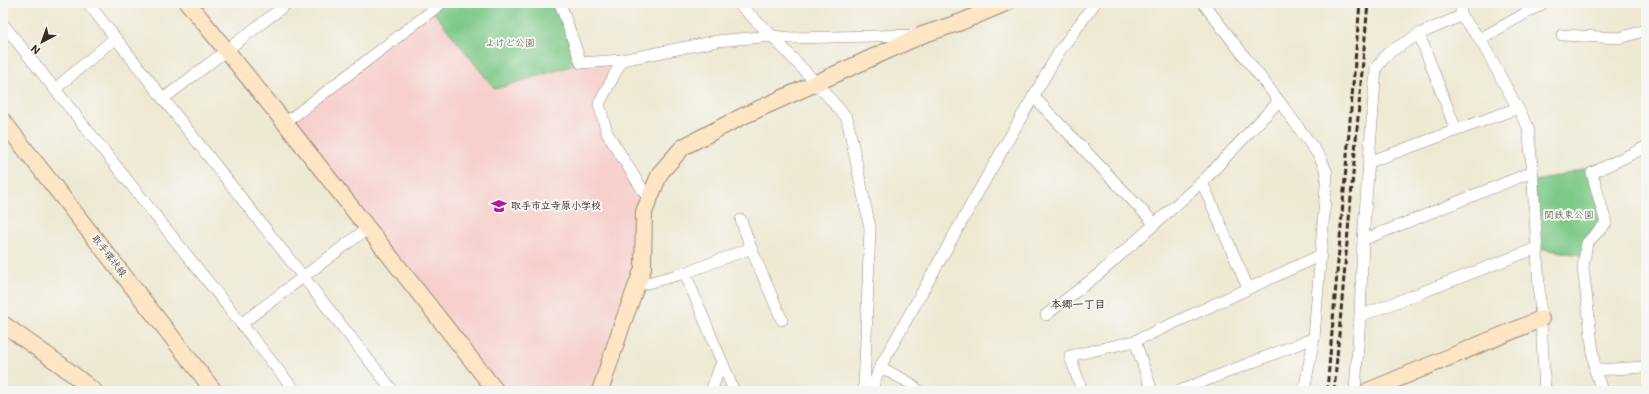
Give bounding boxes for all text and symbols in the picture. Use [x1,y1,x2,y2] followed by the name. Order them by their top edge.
[22,22,62,62] north arrow
[485,37,535,49] park label: よけど公園
[28,42,43,57] text: N
[490,197,508,215] school or university icon: 取手市立寺原小学校
[511,200,601,212] place label: 取手市立寺原小学校
[1544,209,1594,221] park label: 関鉄東公園
[89,233,129,279] street label: 取手環状線
[1051,298,1106,311] district label: 本郷一丁目

